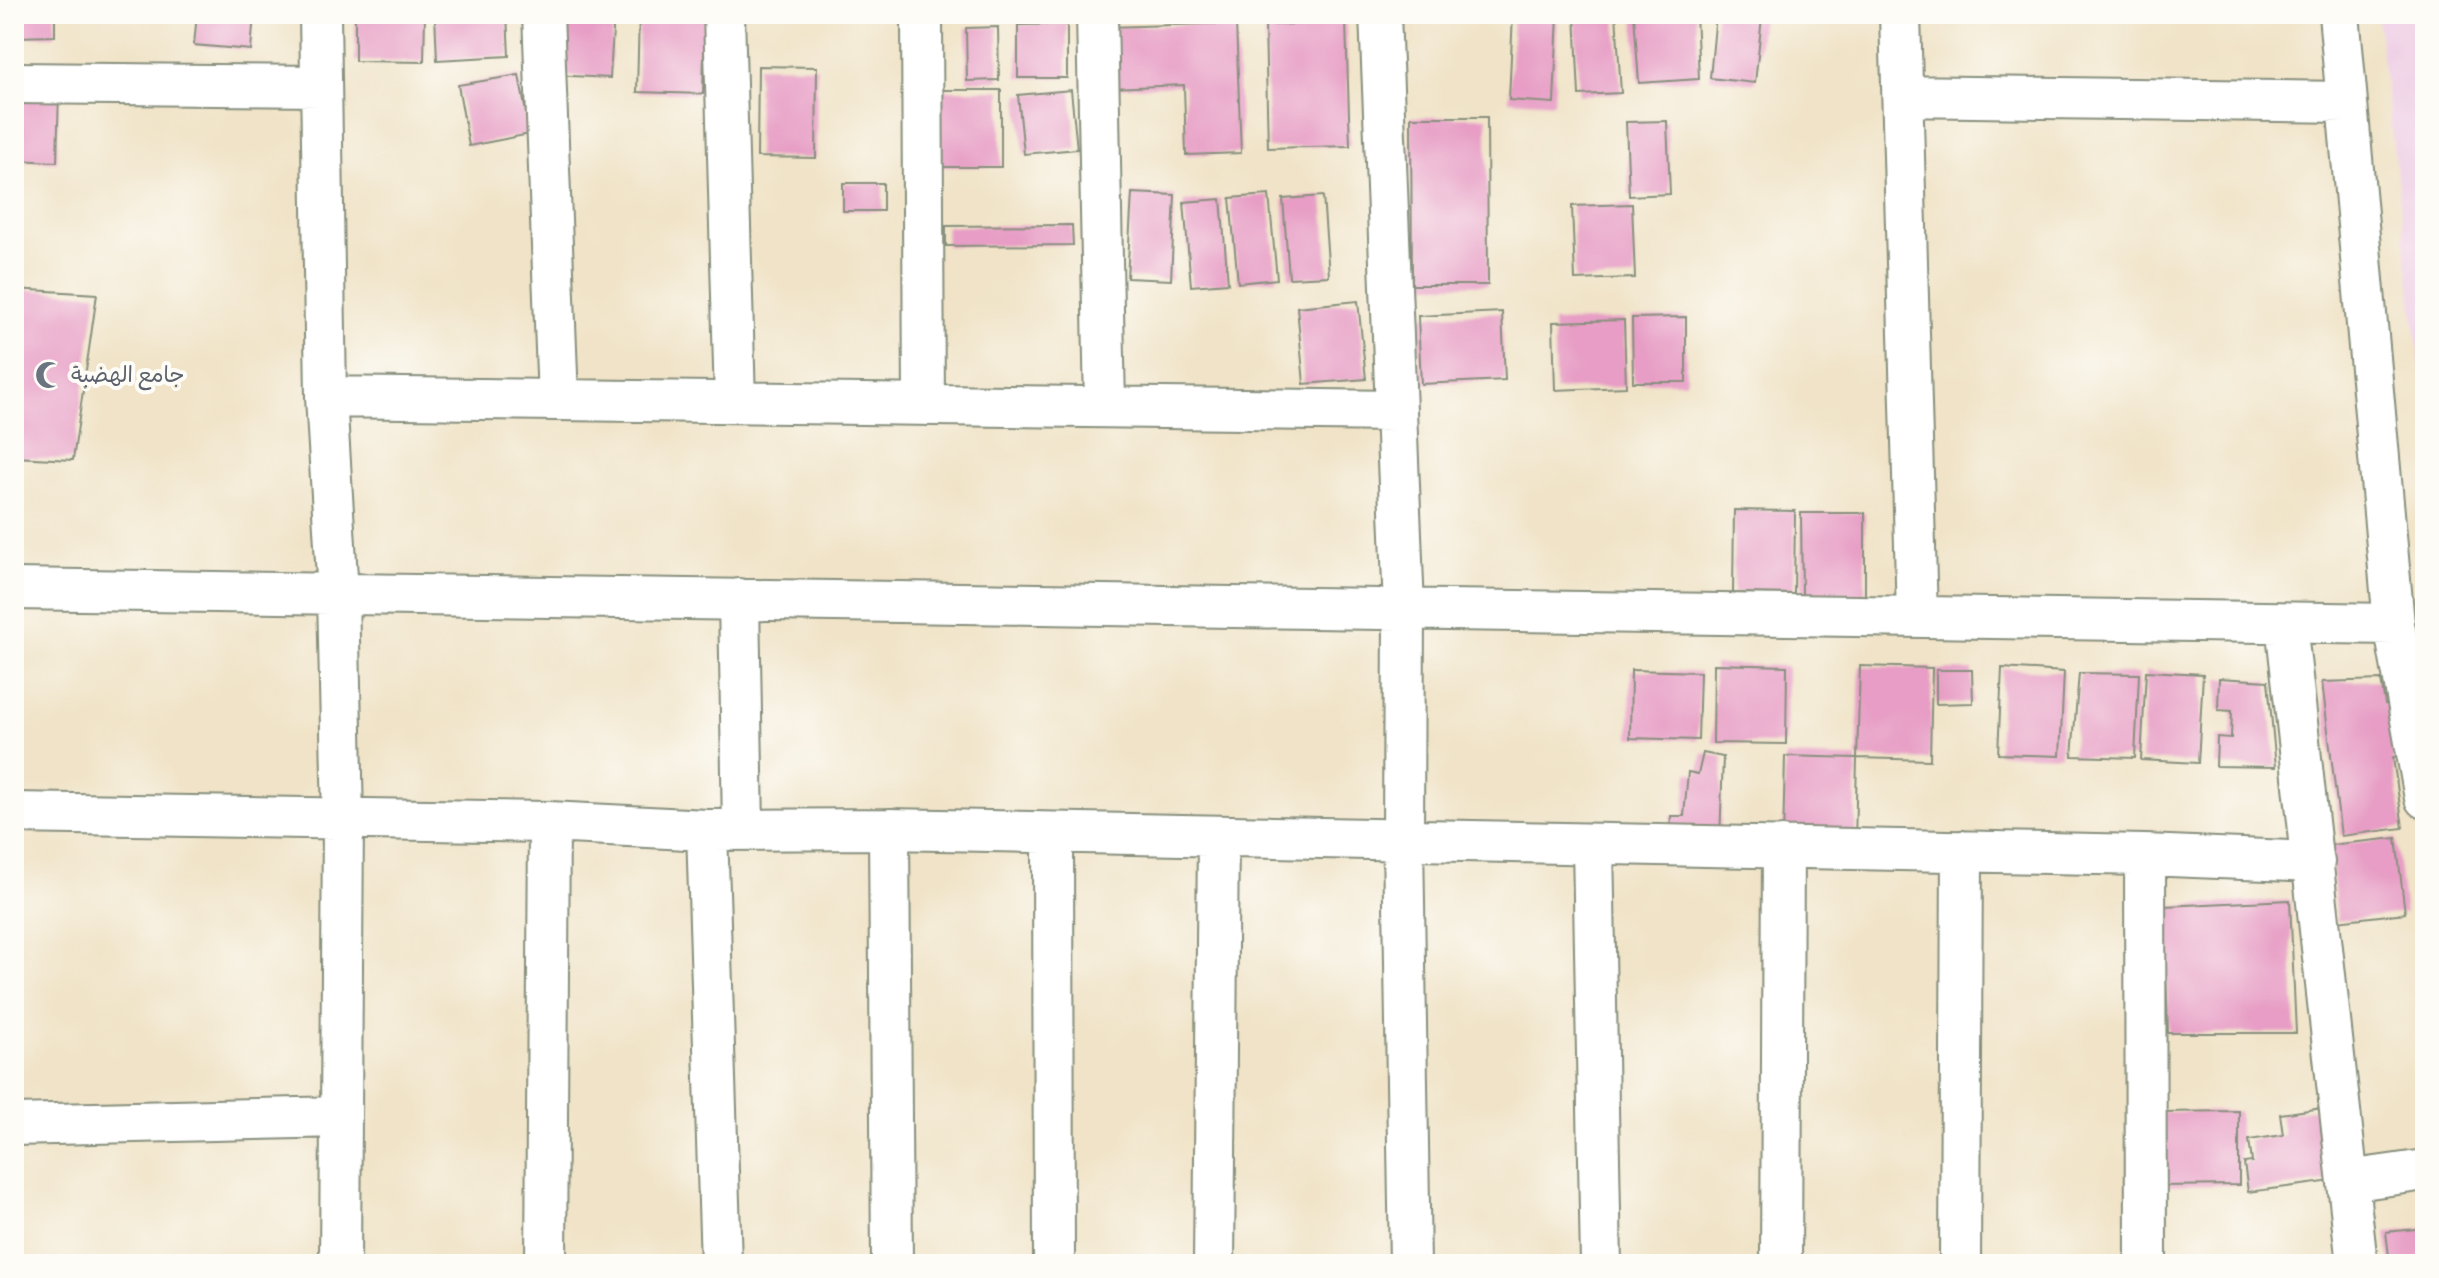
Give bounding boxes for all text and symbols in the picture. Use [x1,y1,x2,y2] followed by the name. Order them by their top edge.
[34,360,64,390] mosque icon: جامع الهضبة
[71,361,185,391] place label: جامع الهضبة

